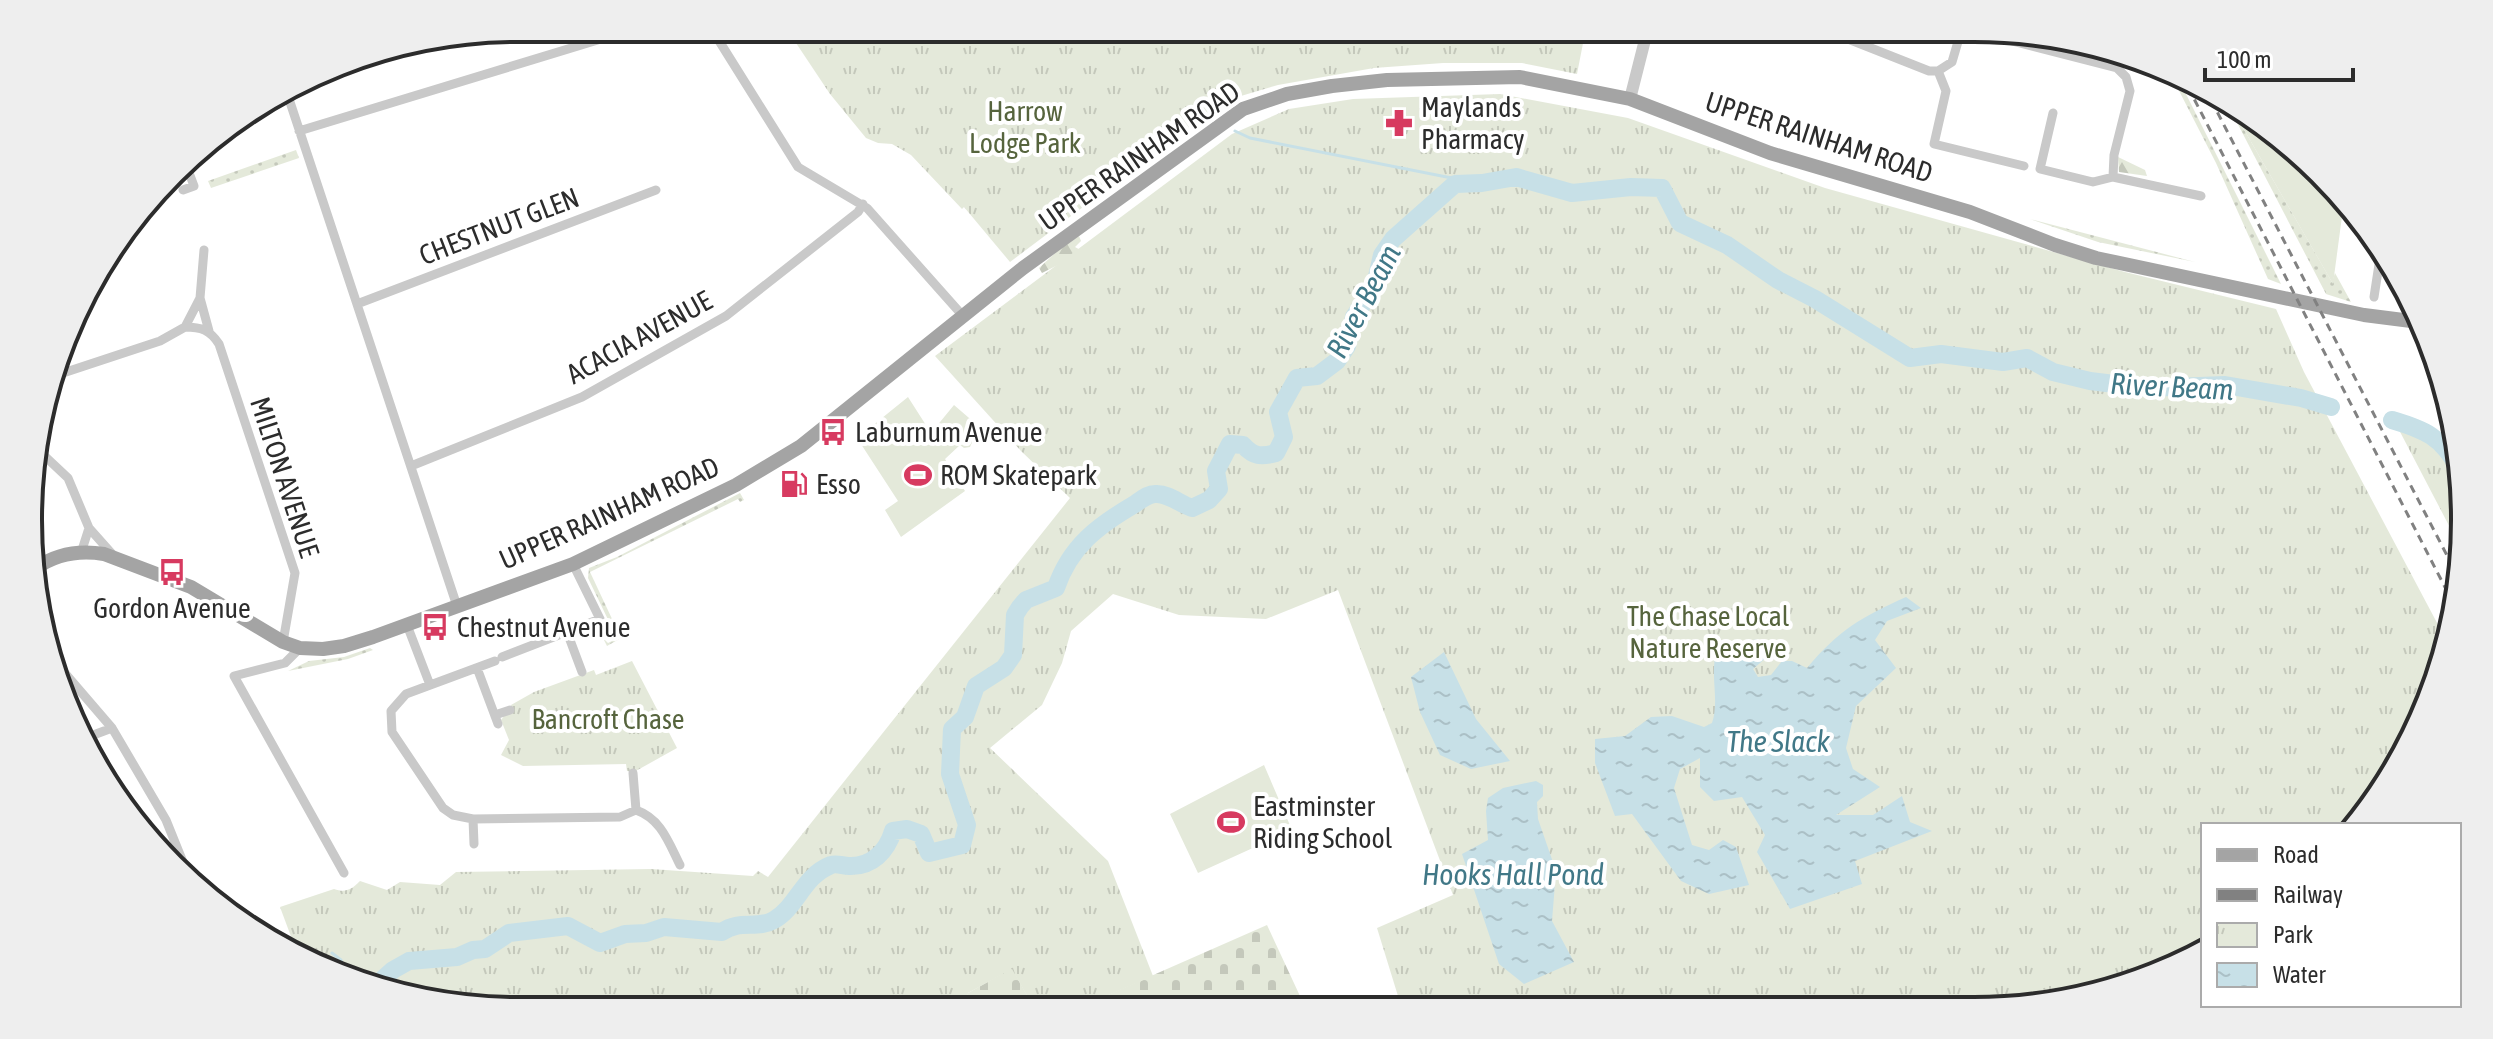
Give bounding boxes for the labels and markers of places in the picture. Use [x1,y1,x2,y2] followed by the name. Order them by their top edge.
[1421,91,1525,155] place label: Maylands Pharmacy
[1384,108,1414,138] pharmacy icon: Maylands Pharmacy
[855,416,1043,448] place label: Laburnum Avenue
[818,417,848,447] bus stop icon: Laburnum Avenue
[940,459,1097,491] place label: ROM Skatepark
[903,460,933,490] sports icon: ROM Skatepark
[816,468,861,500] place label: Esso
[779,469,809,499] fuel station icon: Esso
[157,557,187,587] bus stop icon: Gordon Avenue
[93,592,251,624] place label: Gordon Avenue
[457,611,630,643] place label: Chestnut Avenue
[420,612,450,642] bus stop icon: Chestnut Avenue
[1253,790,1393,854] place label: Eastminster Riding School
[1216,807,1246,837] sports icon: Eastminster Riding School

